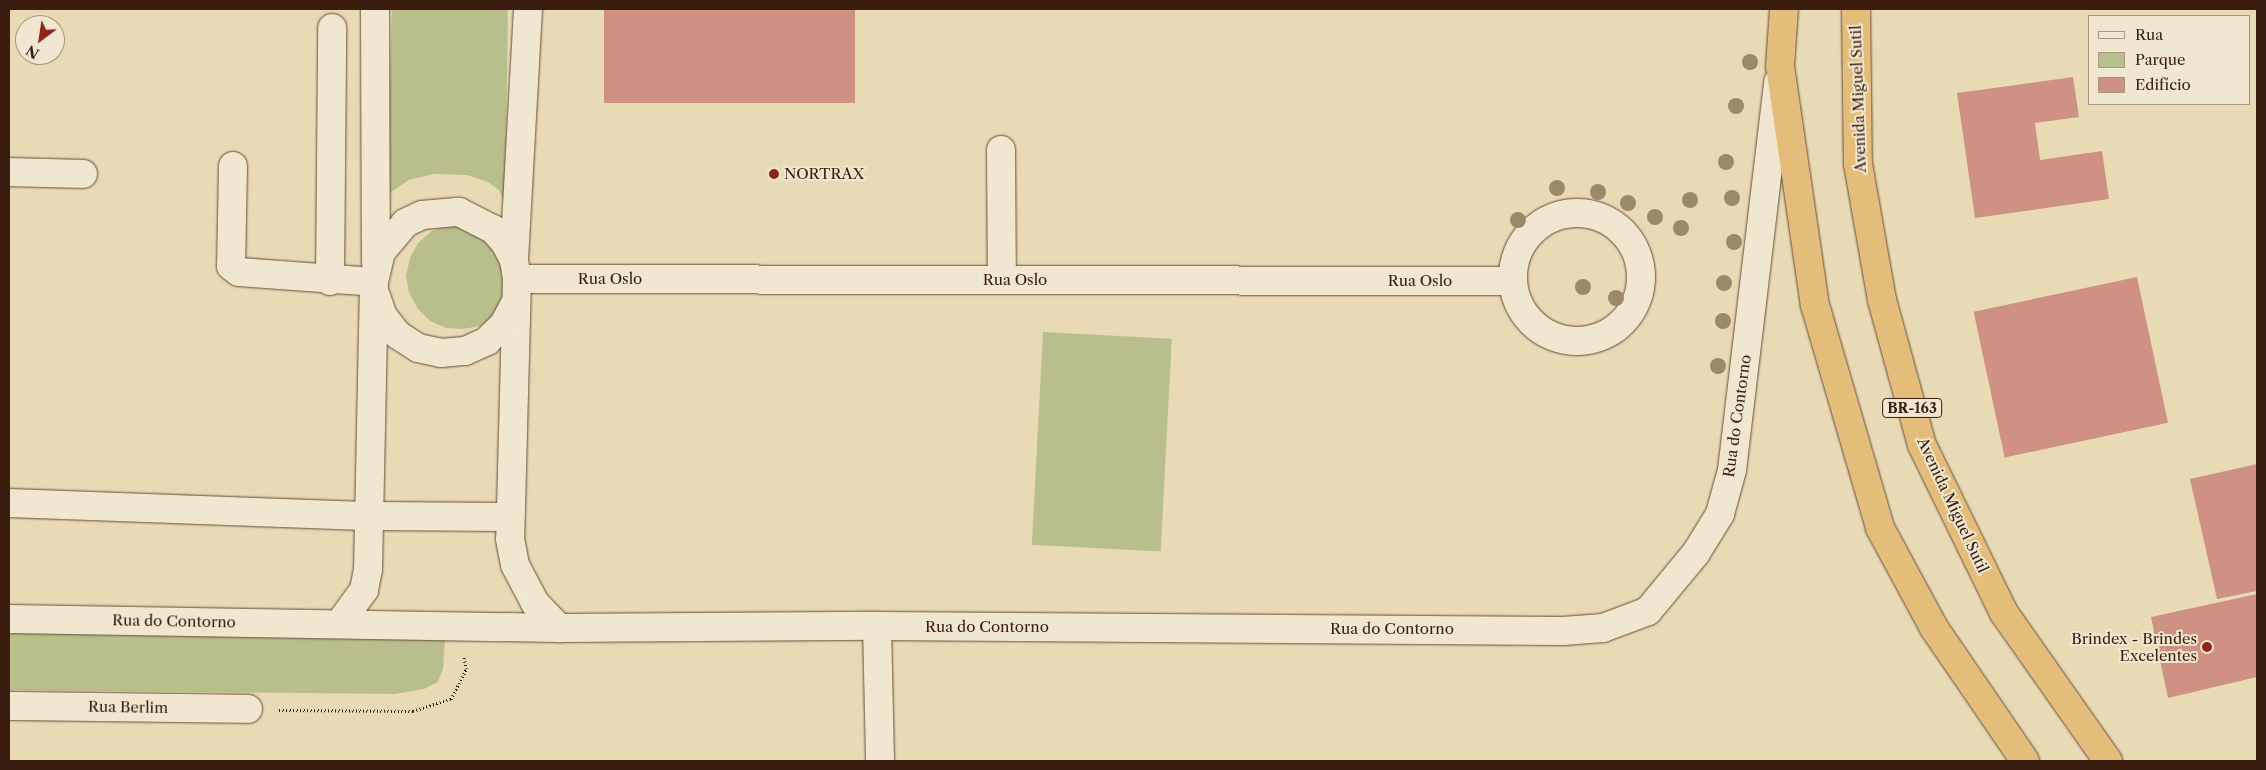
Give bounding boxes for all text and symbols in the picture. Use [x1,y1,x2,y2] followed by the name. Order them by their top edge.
[15,15,65,65] north arrow
[2088,15,2251,105] legend
[1846,25,1870,173] street label: Avenida Miguel Sutil
[2135,25,2163,44] text: Rua
[23,41,43,63] text: N
[2135,50,2185,69] text: Parque
[2135,75,2191,94] text: Edifício
[784,165,864,183] place label: NORTRAX
[768,168,780,180] marker: NORTRAX
[578,270,642,288] street label: Rua Oslo
[983,271,1047,289] street label: Rua Oslo
[1388,272,1452,290] street label: Rua Oslo
[1719,353,1755,479] street label: Rua do Contorno
[1882,396,1942,419] road number: BR-163
[1914,434,1992,576] street label: Avenida Miguel Sutil
[112,611,236,631] street label: Rua do Contorno
[925,618,1049,636] street label: Rua do Contorno
[1330,620,1454,638] street label: Rua do Contorno
[2071,629,2197,664] place label: Brindex - Brindes Excelentes
[2201,641,2213,653] marker: Brindex - Brindes Excelentes
[88,697,168,717] street label: Rua Berlim

